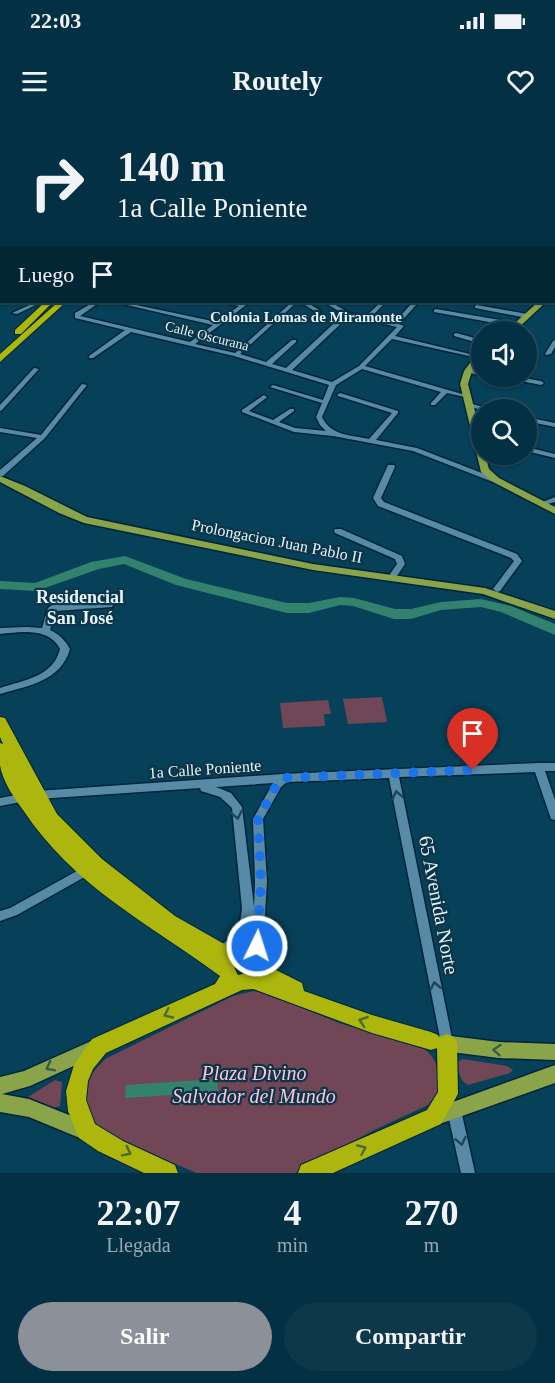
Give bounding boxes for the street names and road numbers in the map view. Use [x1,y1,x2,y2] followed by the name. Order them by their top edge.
[164,318,251,354] street label: Calle Oscurana
[190,516,364,567] street label: Prolongacion Juan Pablo II
[148,757,262,781] street label: 1a Calle Poniente
[415,834,463,976] street label: 65 Avenida Norte

